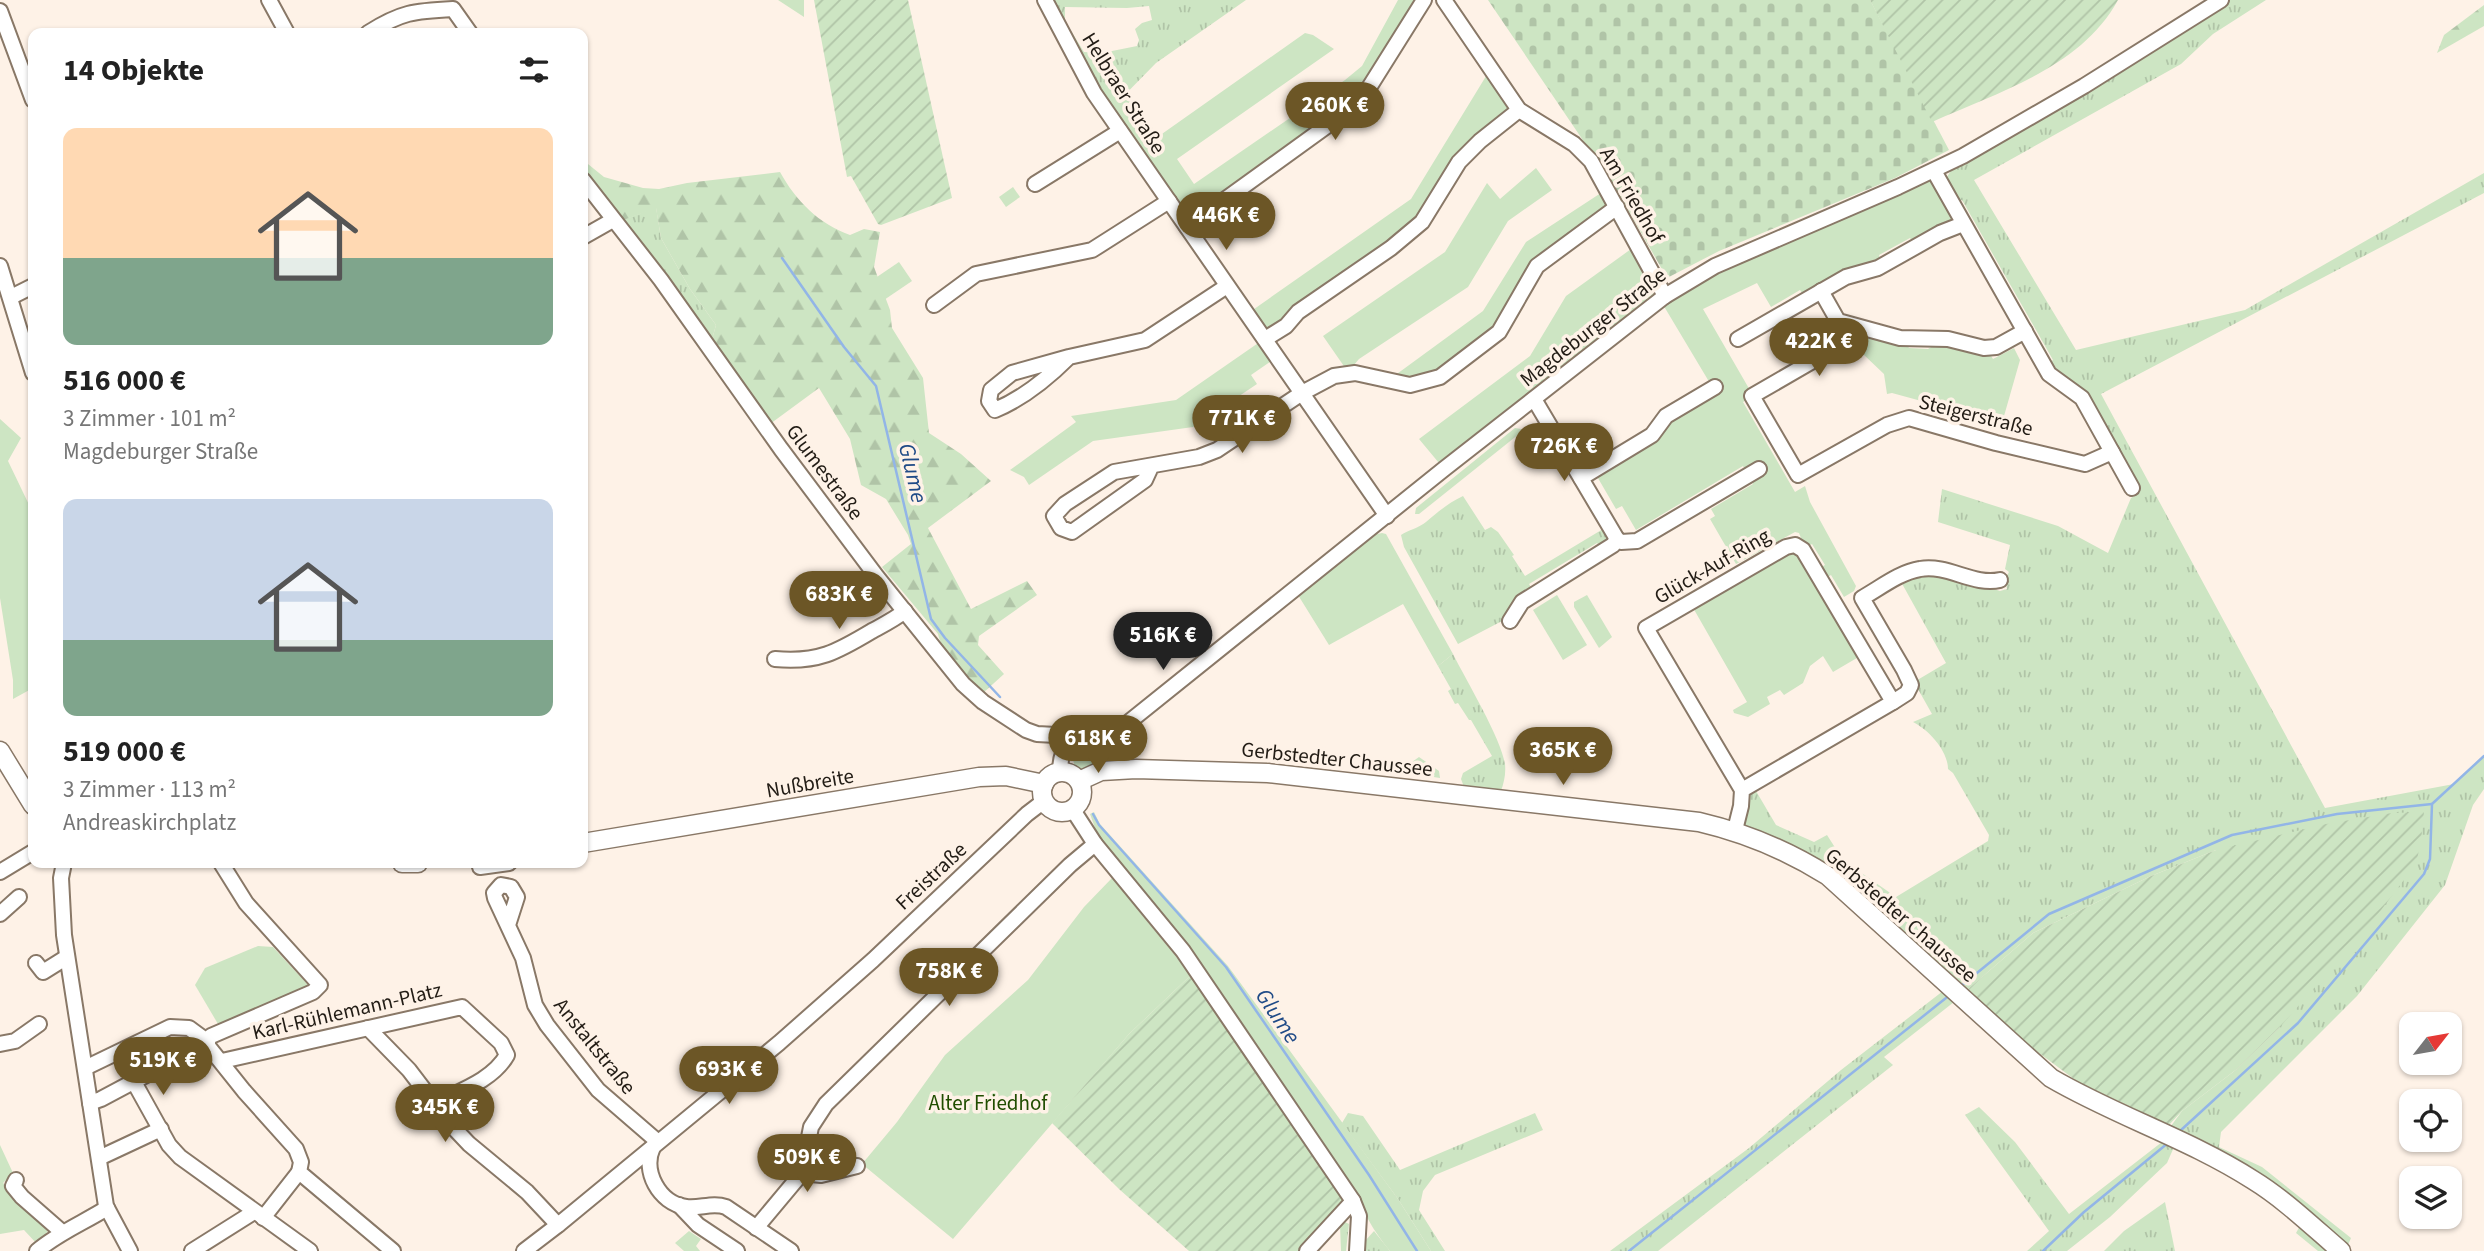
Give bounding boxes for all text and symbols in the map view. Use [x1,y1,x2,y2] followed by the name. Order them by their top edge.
[1075,27,1173,159] street label: Helbraer Straße
[63,49,204,92] text: 14 Objekte
[515,51,553,89] icon: filters
[1278,82,1392,142] pin: 260K €
[1301,88,1369,121] text: 260K €
[1592,141,1672,249] street label: Am Friedhof
[245,173,371,299] icon: home
[1169,192,1283,252] pin: 446K €
[1192,198,1260,231] text: 446K €
[1514,260,1672,394] street label: Magdeburger Straße
[1762,318,1876,378] pin: 422K €
[1785,324,1853,357] text: 422K €
[63,359,186,402] text: 516 000 €
[1916,386,2036,444] street label: Steigerstraße
[1185,396,1299,455] pin: 771K €
[1208,401,1276,434] text: 771K €
[63,402,236,435] text: 3 Zimmer · 101 m²
[779,418,871,526] street label: Glumestraße
[1507,424,1621,483] pin: 726K €
[1530,429,1598,462] text: 726K €
[63,435,258,468] text: Magdeburger Straße
[890,440,936,506] water label: Glume
[1648,520,1776,611] street label: Glück-Auf-Ring
[245,544,371,670] icon: home
[782,572,896,631] pin: 683K €
[805,577,873,610] text: 683K €
[1106,612,1220,672] pin: 516K €
[1129,618,1197,651] text: 516K €
[1041,716,1155,775] pin: 618K €
[1064,721,1132,754] text: 618K €
[1506,728,1620,787] pin: 365K €
[63,730,186,773] text: 519 000 €
[1529,733,1597,766] text: 365K €
[1240,734,1434,784] street label: Gerbstedter Chaussee
[764,761,856,805] street label: Nußbreite
[63,773,236,806] text: 3 Zimmer · 113 m²
[63,806,236,839] text: Andreaskirchplatz
[889,835,973,917] street label: Freistraße
[1819,841,1983,989] street label: Gerbstedter Chaussee
[892,948,1006,1008] pin: 758K €
[915,954,983,987] text: 758K €
[249,975,445,1047] street label: Karl-Rühlemann-Platz
[1247,982,1309,1050] water label: Glume
[547,991,643,1101] street label: Anstaltstraße
[2399,1012,2462,1074] north arrow
[2399,1012,2462,1229] map controls
[106,1038,220,1097] pin: 519K €
[129,1043,197,1076] text: 519K €
[672,1046,786,1106] pin: 693K €
[695,1052,763,1085] text: 693K €
[388,1084,502,1144] pin: 345K €
[929,1088,1048,1118] park label: Alter Friedhof
[2399,1089,2462,1152] button: locate
[411,1090,479,1123] text: 345K €
[750,1134,864,1194] pin: 509K €
[773,1140,841,1173] text: 509K €
[2399,1166,2462,1229] button: layers

